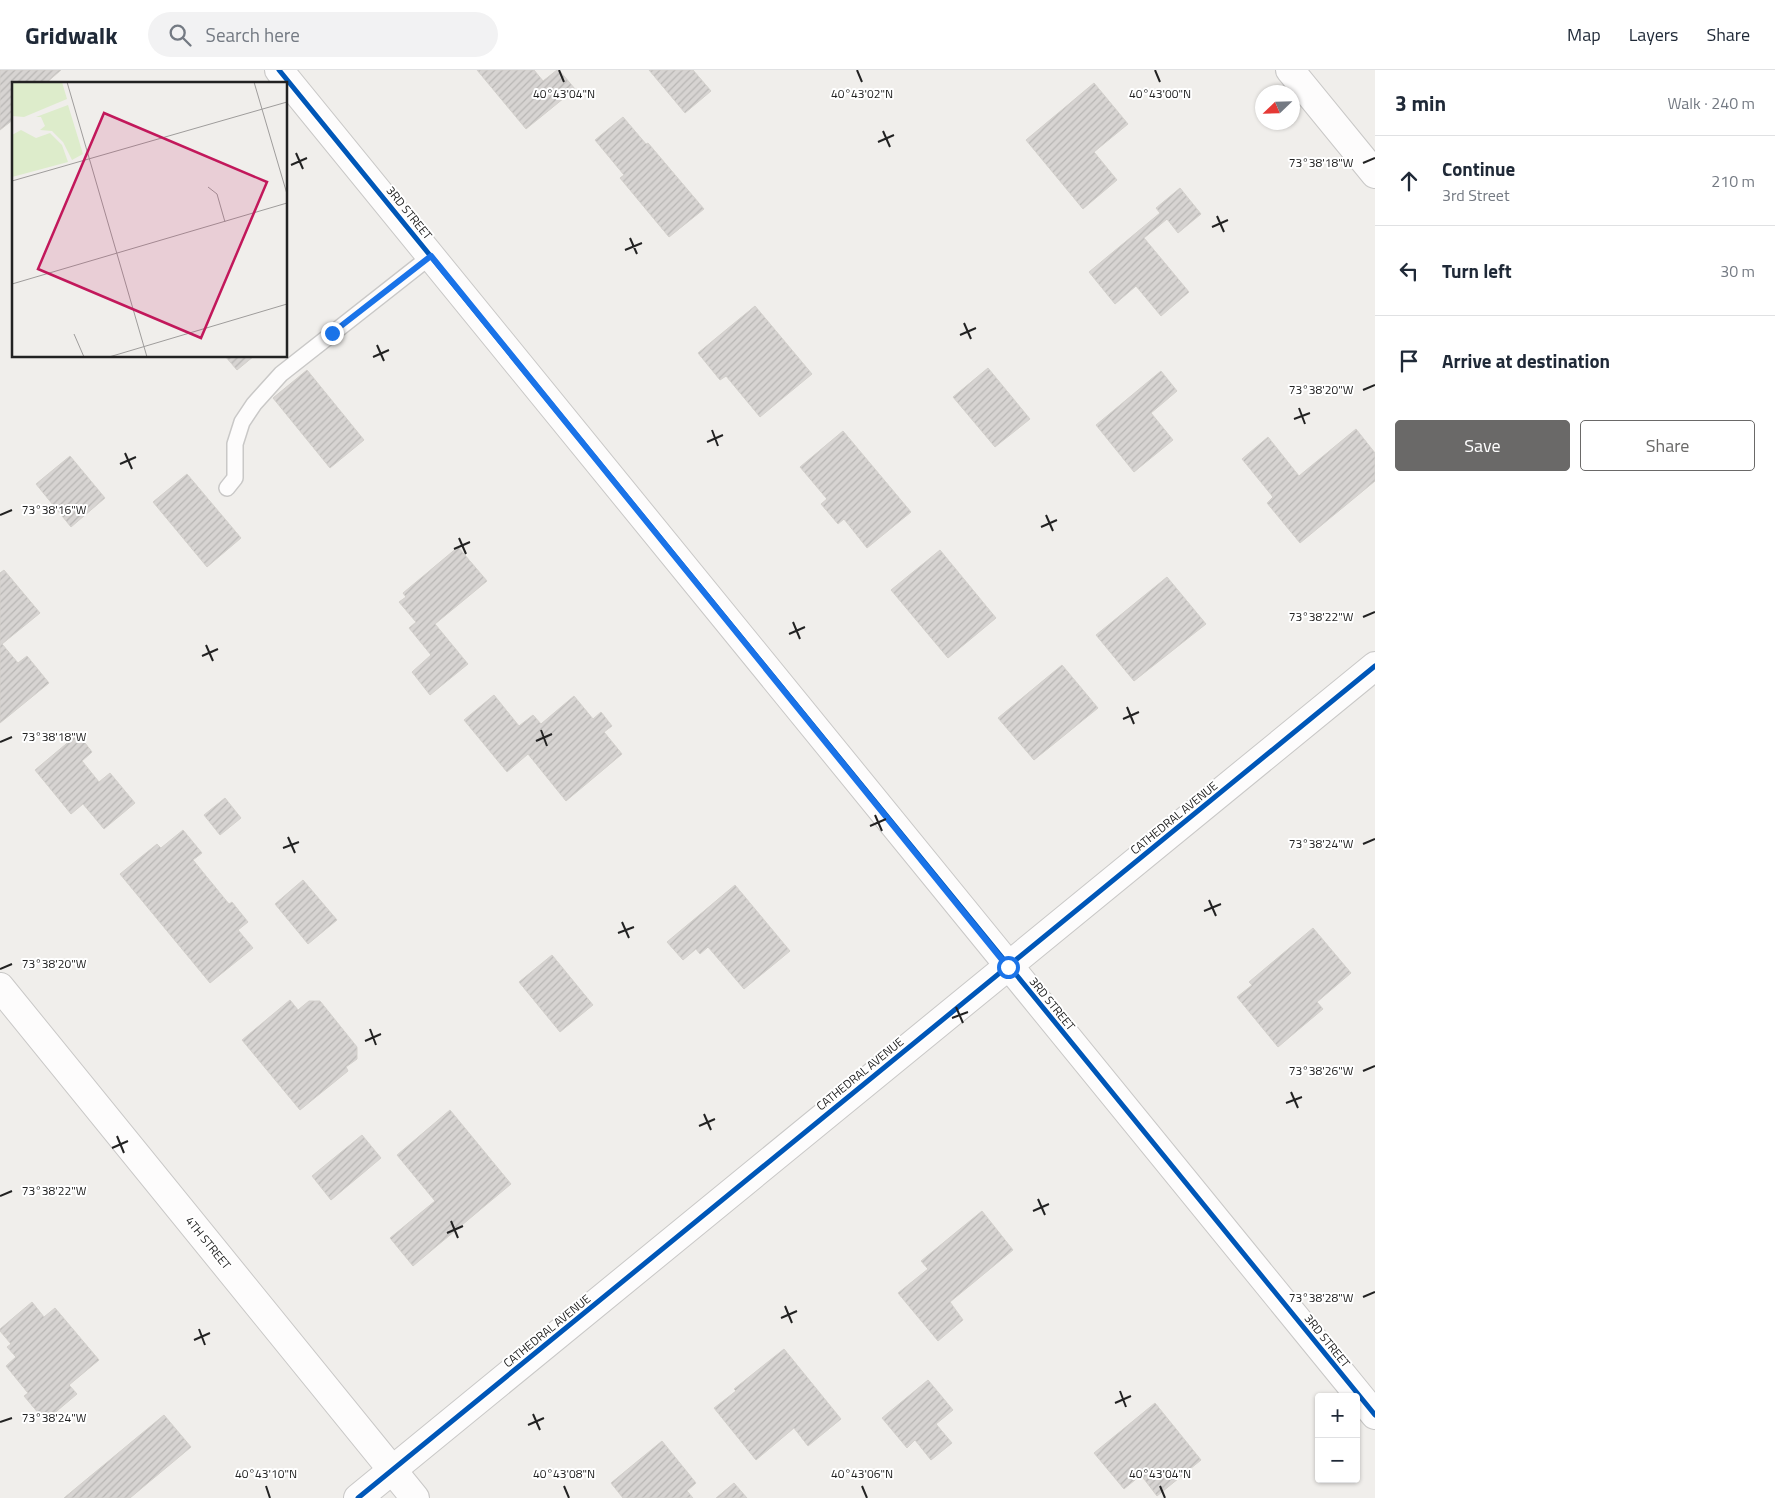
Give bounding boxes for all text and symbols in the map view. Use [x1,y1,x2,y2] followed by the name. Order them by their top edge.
[148,12,498,57] search box
[25,17,118,53] text: Gridwalk
[206,20,300,49] text: Search here
[166,21,194,49] icon: search
[1567,21,1601,48] text: Map
[1629,21,1678,48] text: Layers
[1706,21,1750,48] text: Share
[12,82,288,358] inset map
[533,84,595,103] text: 40°43'04"N
[831,84,893,103] text: 40°43'02"N
[1129,84,1191,103] text: 40°43'00"N
[1255,85,1300,130] north arrow
[1395,87,1446,119] text: 3 min
[1667,91,1755,115] text: Walk · 240 m
[1289,153,1354,172] text: 73°38'18"W
[1442,154,1515,183] text: Continue
[1395,167,1423,195] icon: ahead
[1711,169,1755,193] text: 210 m
[382,182,437,244] street label: 3RD STREET
[1442,183,1510,207] text: 3rd Street
[1442,256,1512,285] text: Turn left
[1395,257,1423,285] icon: left
[1720,259,1755,283] text: 30 m
[321,322,344,345] route end
[1442,346,1610,375] text: Arrive at destination
[1395,347,1423,375] icon: arrive
[1289,380,1354,399] text: 73°38'20"W
[1395,420,1570,471] button: Save
[1580,420,1755,471] button: Share
[22,500,87,519] text: 73°38'16"W
[1289,607,1354,626] text: 73°38'22"W
[22,727,87,746] text: 73°38'18"W
[1126,776,1222,859] street label: CATHEDRAL AVENUE
[1289,834,1354,853] text: 73°38'24"W
[22,954,87,973] text: 73°38'20"W
[997,956,1020,979] route start
[1025,973,1080,1035] street label: 3RD STREET
[812,1032,908,1115] street label: CATHEDRAL AVENUE
[1289,1061,1354,1080] text: 73°38'26"W
[22,1181,87,1200] text: 73°38'22"W
[181,1212,236,1274] street label: 4TH STREET
[1289,1288,1354,1307] text: 73°38'28"W
[499,1289,595,1372] street label: CATHEDRAL AVENUE
[1300,1310,1355,1372] street label: 3RD STREET
[1315,1393,1360,1483] map controls
[1315,1393,1360,1438] button: +
[22,1408,87,1427] text: 73°38'24"W
[1315,1438,1360,1483] button: −
[235,1464,297,1483] text: 40°43'10"N
[533,1464,595,1483] text: 40°43'08"N
[831,1464,893,1483] text: 40°43'06"N
[1129,1464,1191,1483] text: 40°43'04"N

